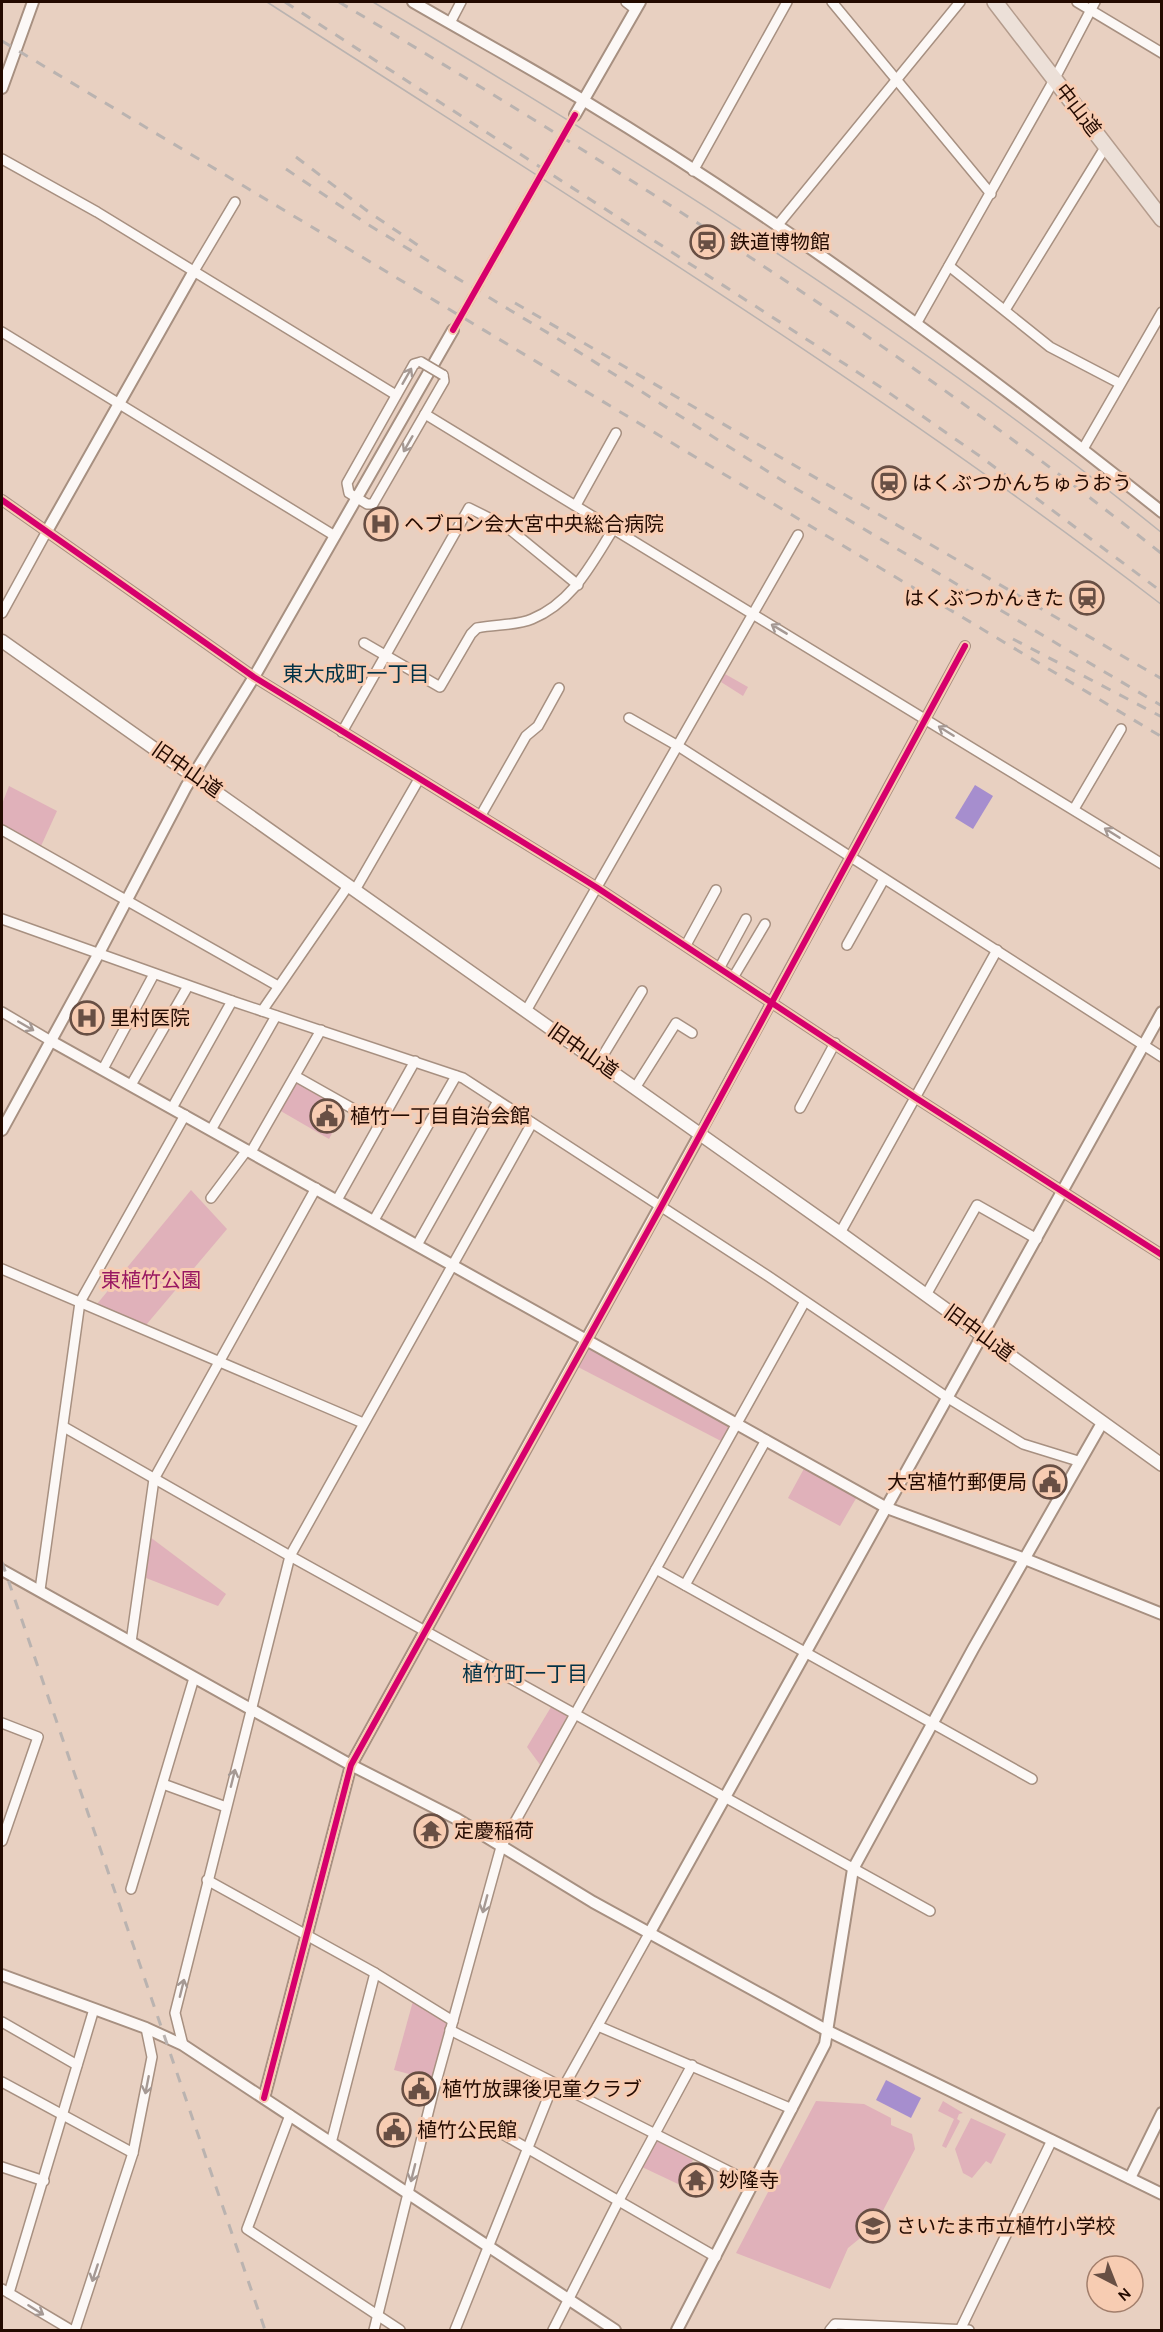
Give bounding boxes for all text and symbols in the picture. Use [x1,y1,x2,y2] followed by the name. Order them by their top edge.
[1050,79,1106,141] street label: 中山道
[689,224,725,260] station icon: 鉄道博物館
[730,231,830,254] place label: 鉄道博物館
[401,368,413,385] one-way arrow
[402,435,414,452] one-way arrow
[871,465,907,501] station icon: はくぶつかんちゅうおう
[912,472,1132,495] place label: はくぶつかんちゅうおう
[363,506,399,542] hospital icon: ヘブロン会大宮中央総合病院
[404,513,664,536] place label: ヘブロン会大宮中央総合病院
[1069,580,1105,616] station icon: はくぶつかんきた
[904,587,1064,610] place label: はくぶつかんきた
[771,623,788,635] one-way arrow
[283,662,430,686] district label: 東大成町一丁目
[938,724,955,736] one-way arrow
[148,738,226,802] street label: 旧中山道
[1104,826,1121,838] one-way arrow
[69,1000,105,1036] hospital icon: 里村医院
[110,1007,190,1030] place label: 里村医院
[544,1019,622,1083] street label: 旧中山道
[17,1021,35,1032] one-way arrow
[309,1098,345,1134] public building icon: 植竹一丁目自治会館
[350,1105,530,1128] place label: 植竹一丁目自治会館
[101,1269,201,1292] park label: 東植竹公園
[940,1300,1018,1366] street label: 旧中山道
[1032,1464,1068,1500] public building icon: 大宮植竹郵便局
[887,1471,1027,1494] place label: 大宮植竹郵便局
[462,1662,588,1686] district label: 植竹町一丁目
[228,1769,240,1788] one-way arrow
[413,1813,449,1849] temple icon: 定慶稲荷
[454,1820,534,1843] place label: 定慶稲荷
[479,1894,490,1913] one-way arrow
[176,1979,188,1998] one-way arrow
[401,2071,437,2107] public building icon: 植竹放課後児童クラブ
[140,2076,152,2095] one-way arrow
[442,2078,642,2101] place label: 植竹放課後児童クラブ
[376,2112,412,2148] public building icon: 植竹公民館
[417,2119,517,2142] place label: 植竹公民館
[678,2162,714,2198] temple icon: 妙隆寺
[407,2163,419,2182] one-way arrow
[719,2169,779,2192] place label: 妙隆寺
[855,2208,891,2244] school or university icon: さいたま市立植竹小学校
[896,2215,1115,2238] place label: さいたま市立植竹小学校
[1085,2254,1145,2314] north arrow
[89,2263,100,2282] one-way arrow
[1114,2284,1135,2306] text: N
[27,2304,44,2316] one-way arrow

